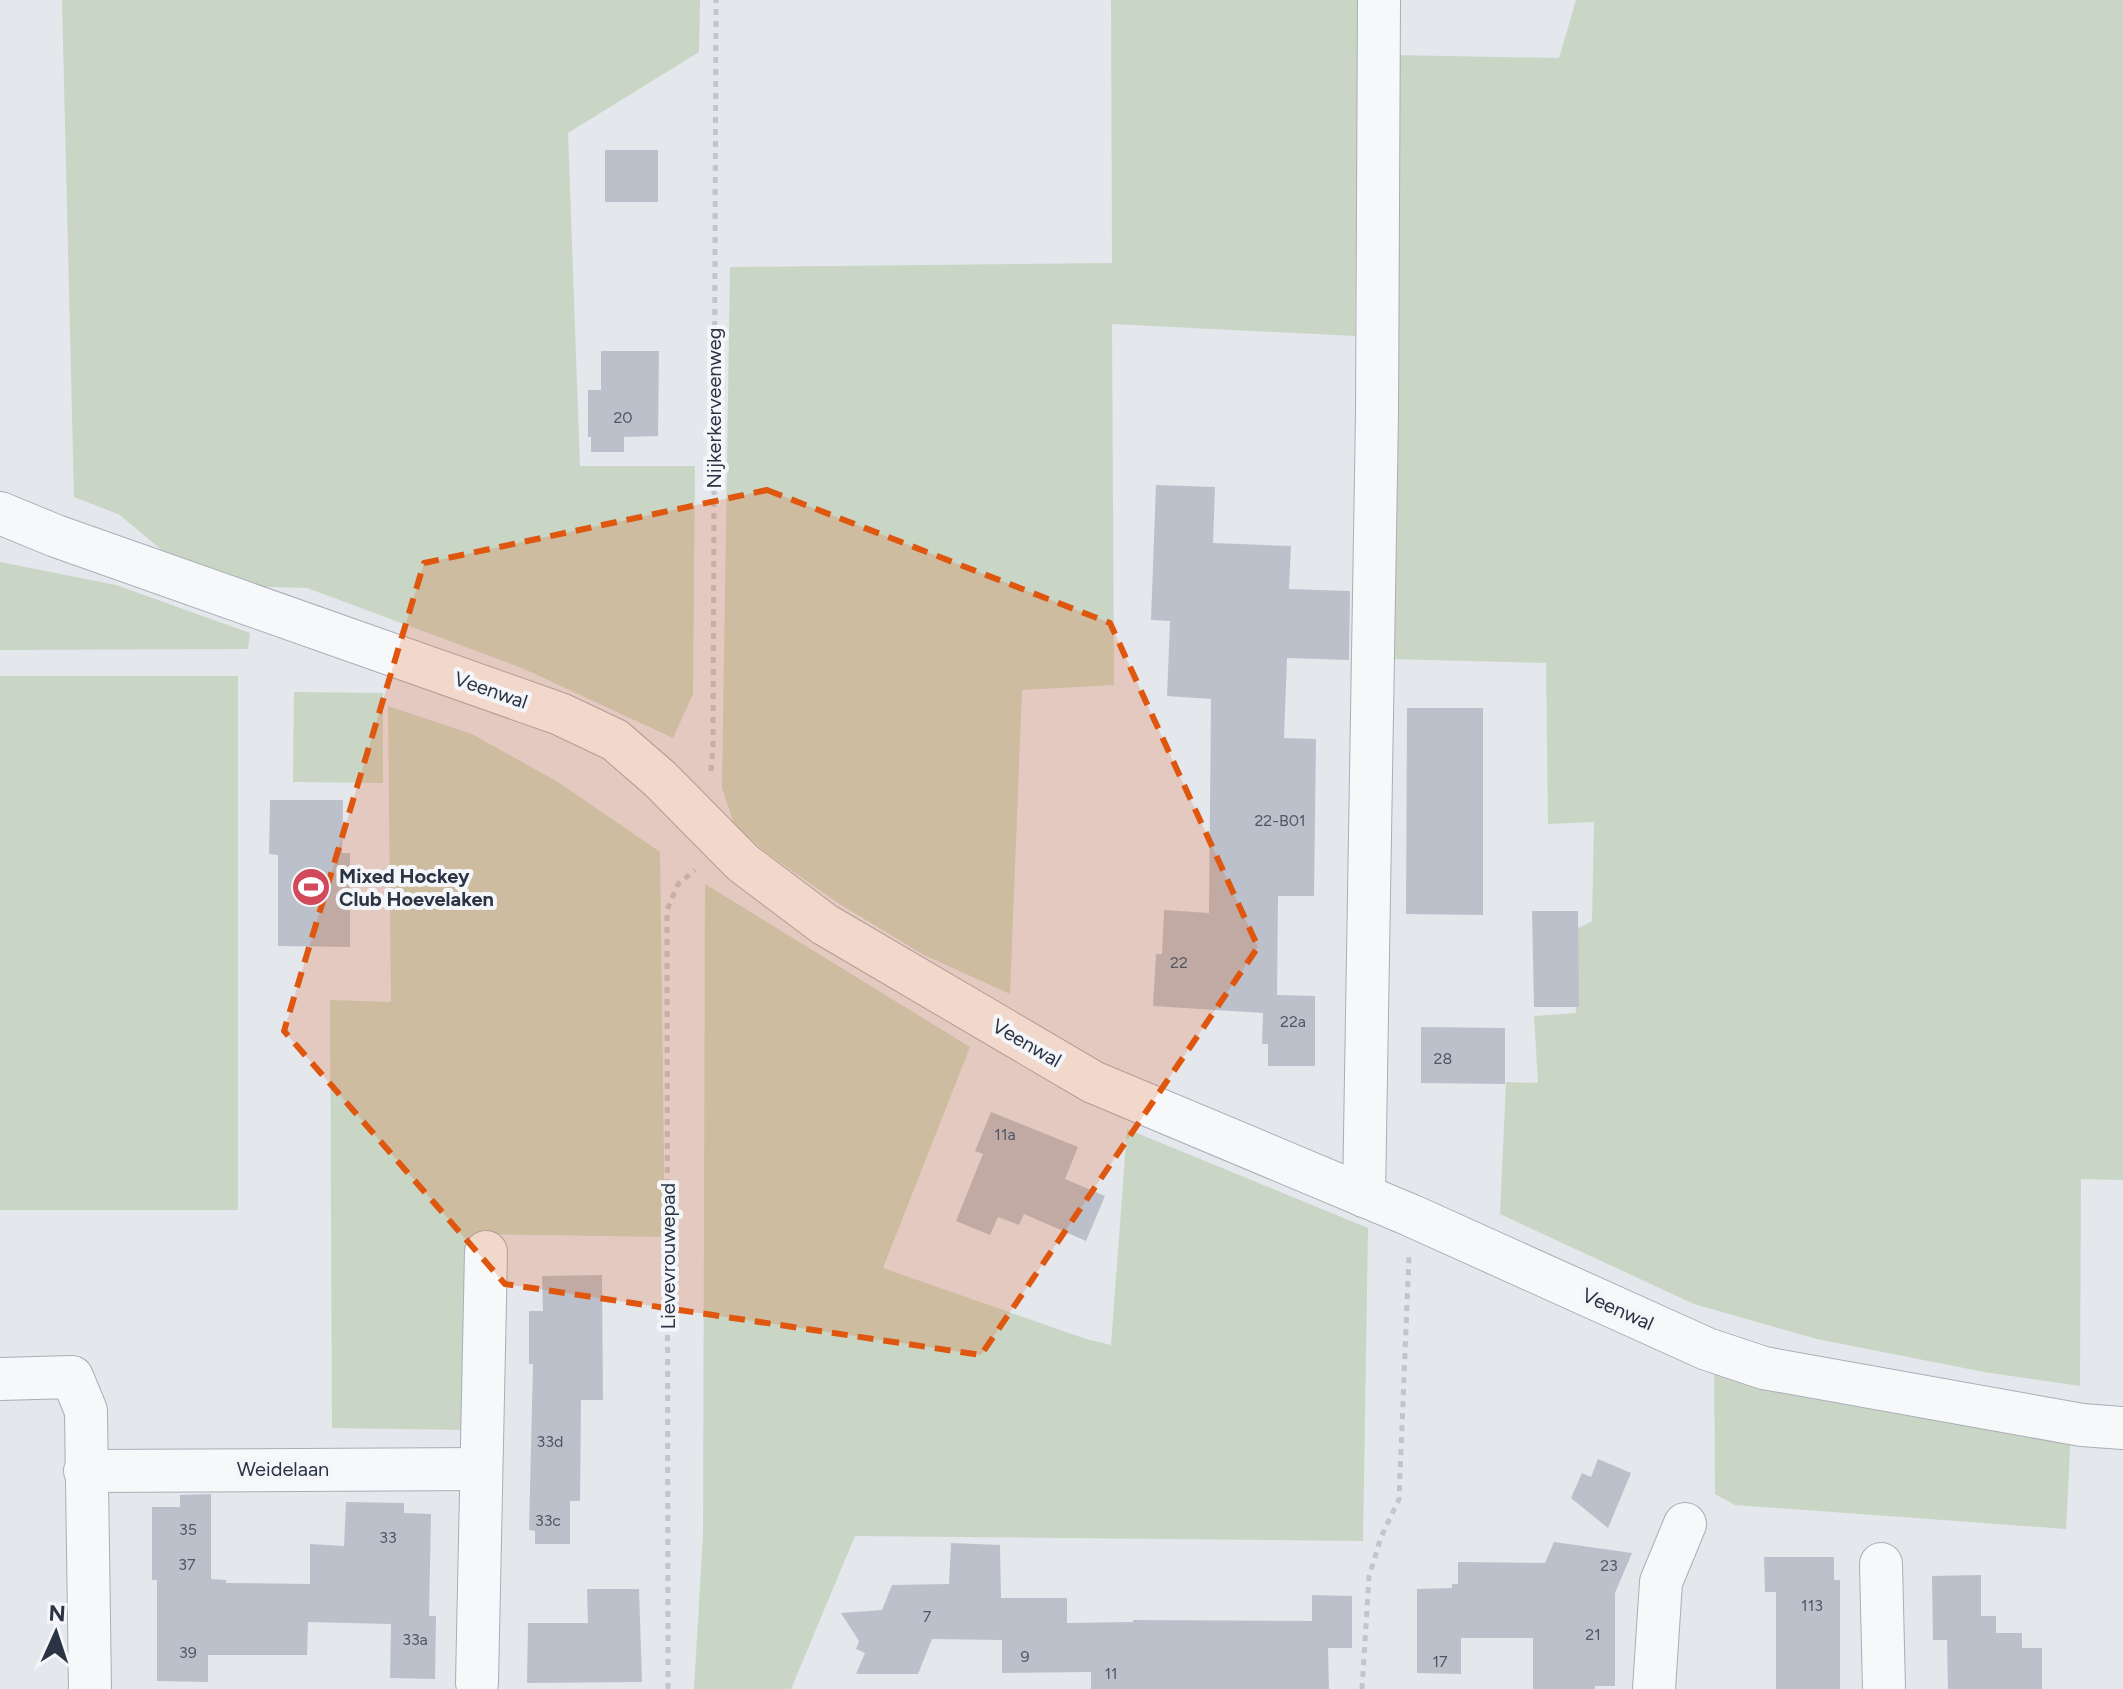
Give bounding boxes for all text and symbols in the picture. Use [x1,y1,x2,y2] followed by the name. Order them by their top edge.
[702,328,726,488] street label: Nijkerkerveenweg
[613,408,633,427] house number: 20
[451,666,531,714] street label: Veenwal
[1254,811,1306,830] house number: 22-B01
[339,864,494,911] place label: Mixed Hockey Club Hoevelaken
[290,866,332,908] sports icon: Mixed Hockey Club Hoevelaken
[1170,953,1188,972] house number: 22
[1280,1012,1306,1031] house number: 22a
[988,1014,1066,1072] street label: Veenwal
[1434,1049,1452,1068] house number: 28
[994,1125,1016,1144] house number: 11a
[656,1183,680,1329] street label: Lievevrouwepad
[1578,1283,1658,1335] street label: Veenwal
[537,1432,563,1451] house number: 33d
[237,1457,329,1481] street label: Weidelaan
[535,1511,561,1530] house number: 33c
[179,1520,197,1539] house number: 35
[379,1528,397,1547] house number: 33
[178,1555,196,1574] house number: 37
[1600,1556,1618,1575] house number: 23
[16,1593,96,1673] north arrow
[1801,1596,1823,1615] house number: 113
[48,1600,66,1627] text: N
[923,1607,932,1626] house number: 7
[1585,1625,1601,1644] house number: 21
[402,1630,428,1649] house number: 33a
[179,1643,197,1662] house number: 39
[1020,1647,1030,1666] house number: 9
[1432,1652,1448,1671] house number: 17
[1104,1664,1118,1683] house number: 11

